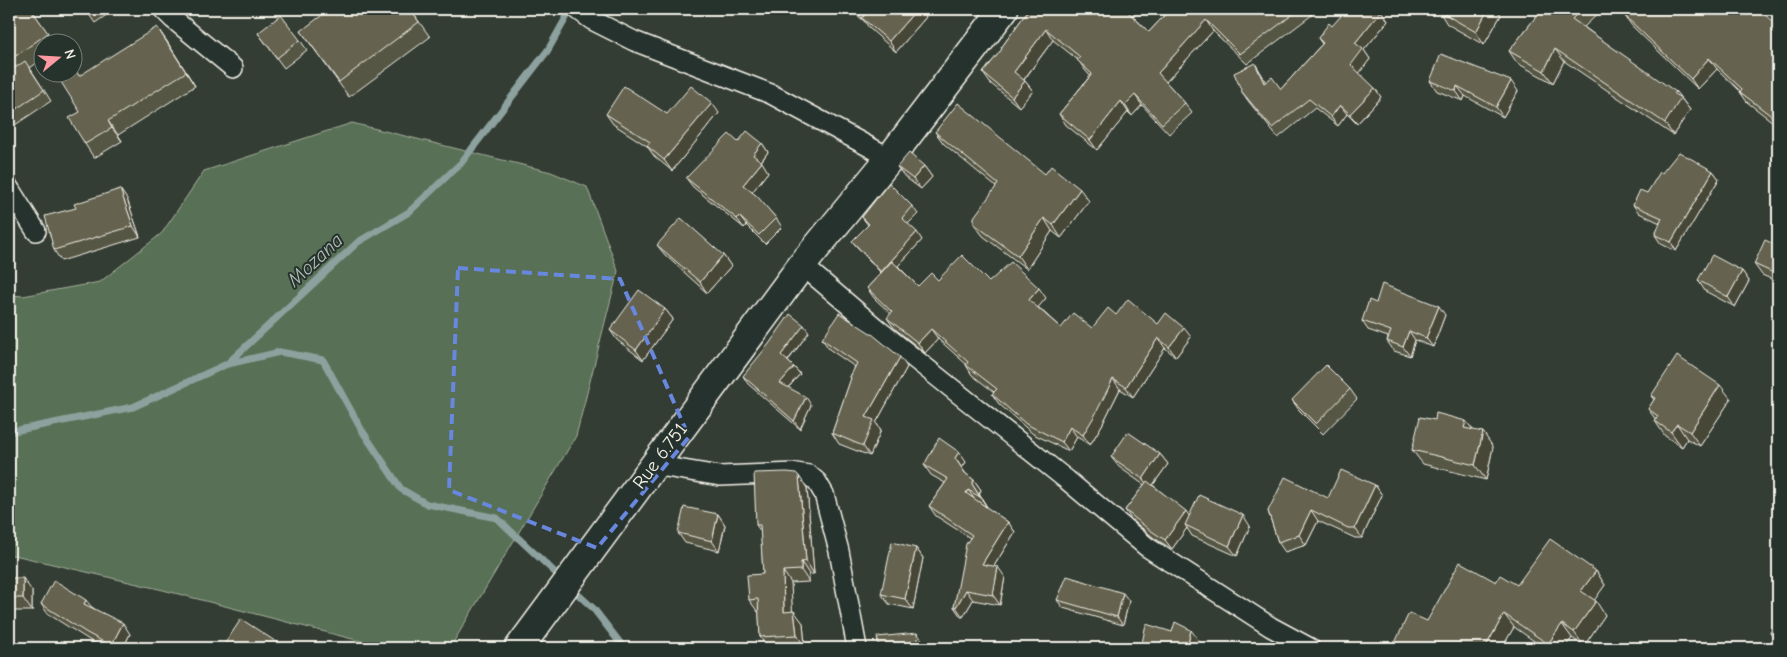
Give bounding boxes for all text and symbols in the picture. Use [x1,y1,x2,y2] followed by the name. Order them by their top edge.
[32,32,82,82] north arrow
[60,47,79,61] text: N
[282,229,347,292] water label: Mozana
[628,419,692,493] street label: Rue 6.751

